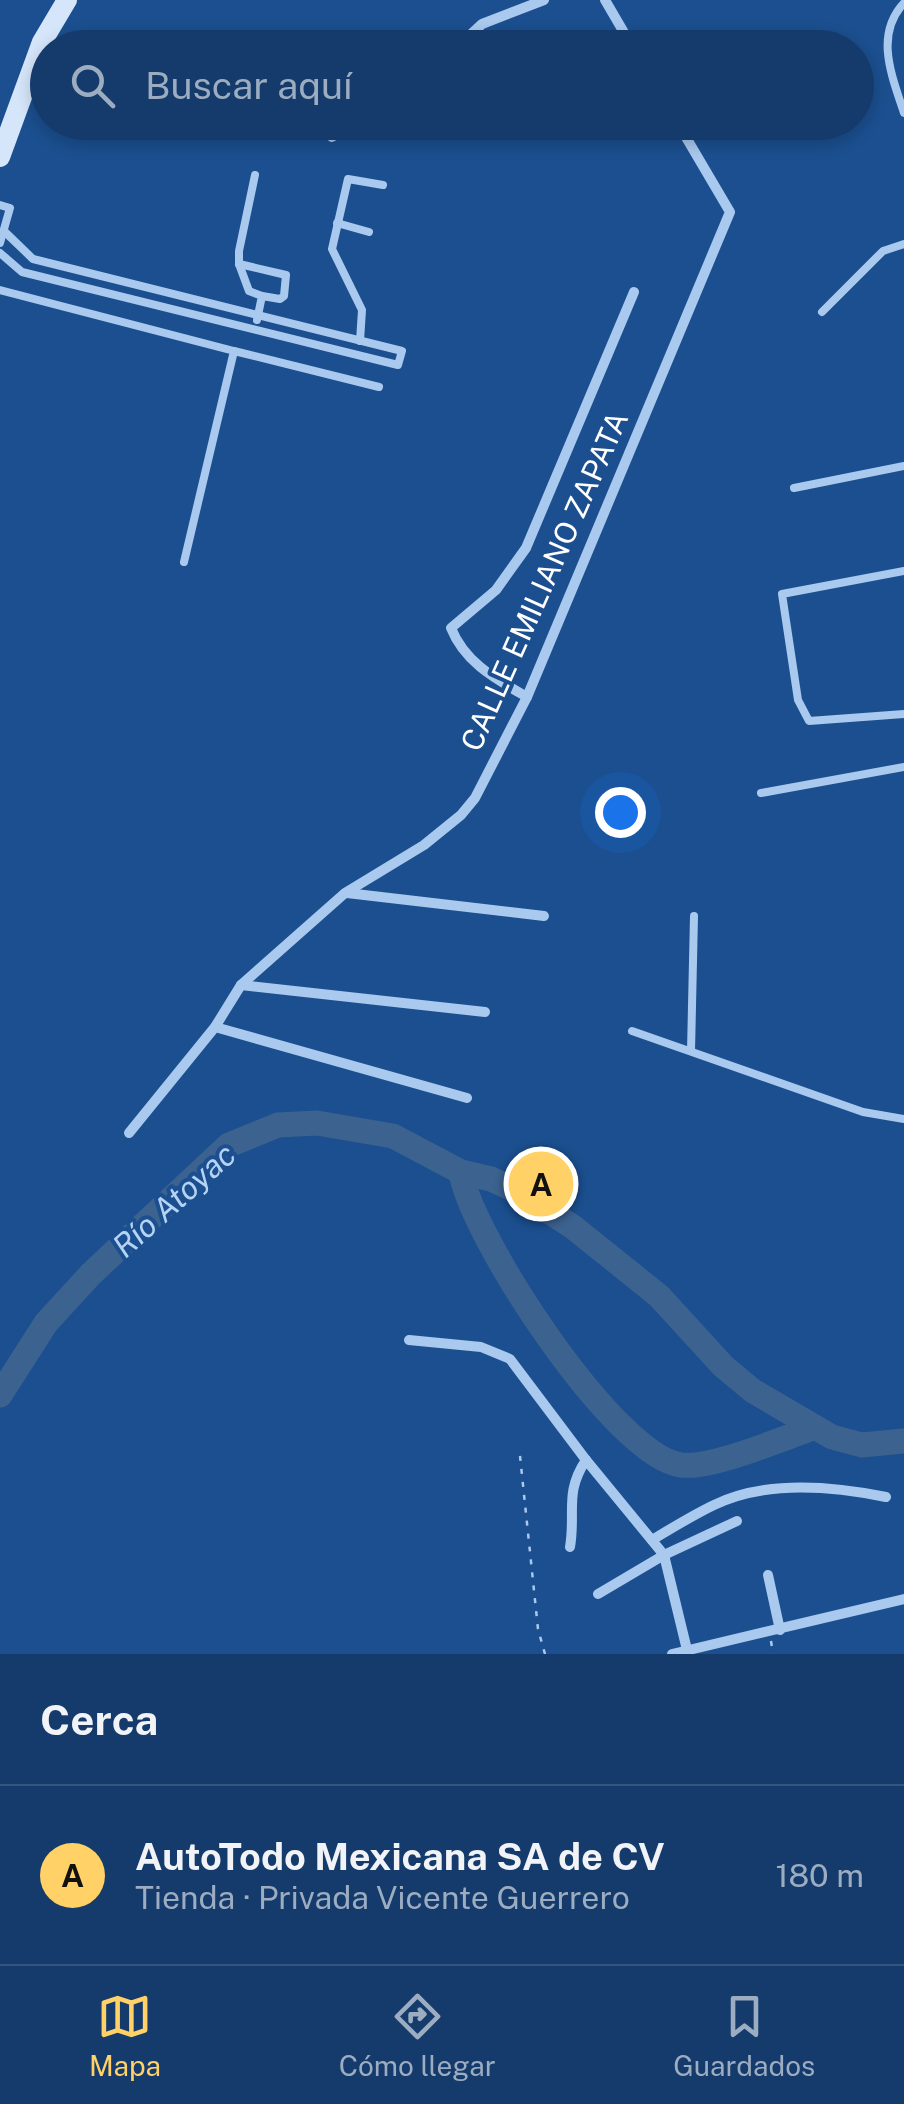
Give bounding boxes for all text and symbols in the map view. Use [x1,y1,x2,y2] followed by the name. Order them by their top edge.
[30,30,874,140] search box
[65,58,120,113] icon: search
[145,63,352,108] text: Buscar aquí
[453,406,635,756] street label: CALLE EMILIANO ZAPATA
[595,787,646,838] your location
[105,1135,243,1265] water label: Río Atoyac
[508,1146,574,1222] pin: A
[40,1695,158,1744] text: Cerca
[135,1834,665,1879] text: AutoTodo Mexicana SA de CV
[61,1857,84,1894] text: A
[775,1857,864,1894] text: 180 m
[135,1879,630,1916] text: Tienda · Privada Vicente Guerrero
[89,1989,161,2082] tab: Mapa
[339,1989,496,2082] tab: Cómo llegar
[673,1989,815,2082] tab: Guardados

